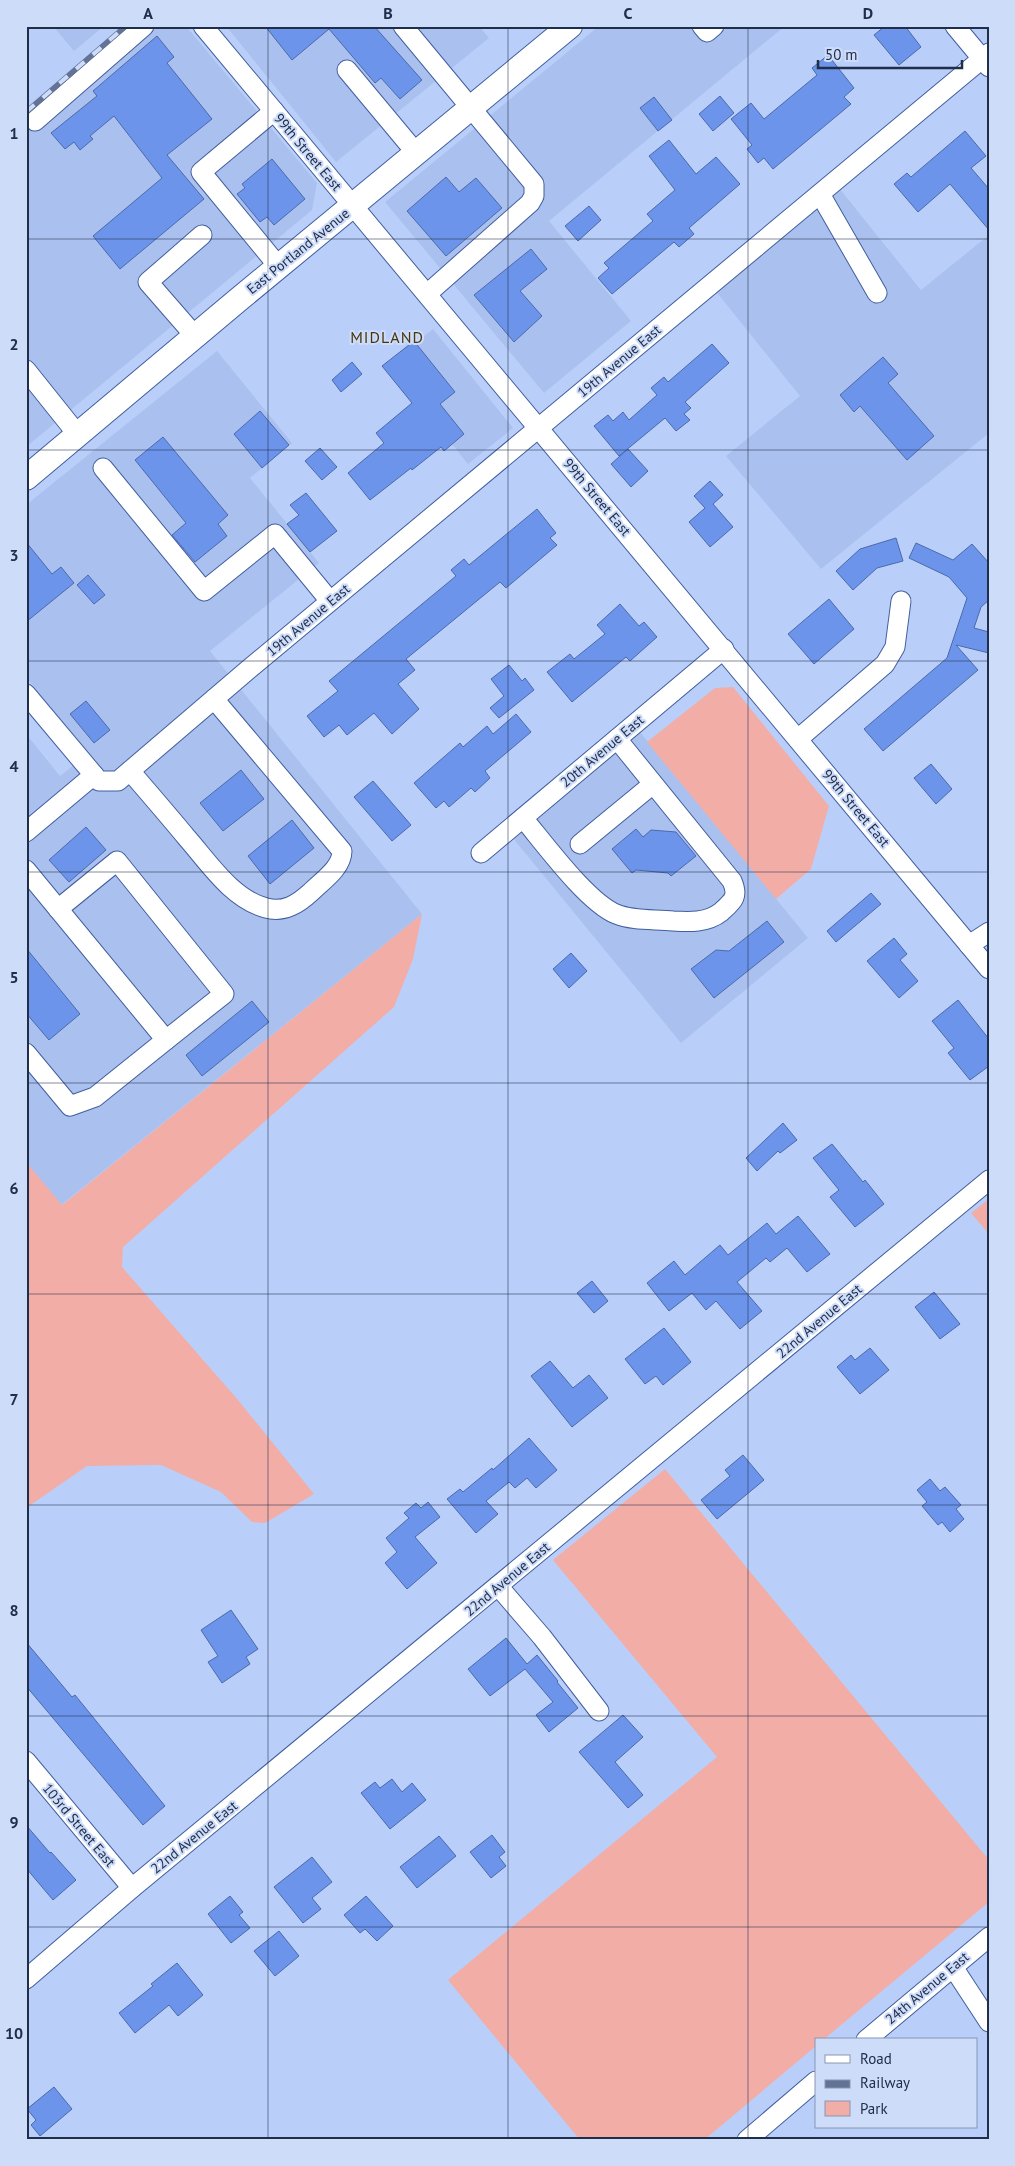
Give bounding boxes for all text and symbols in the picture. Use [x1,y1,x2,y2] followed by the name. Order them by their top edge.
[143,3,153,23] text: A
[383,3,393,23] text: B
[624,3,633,23] text: C
[863,3,873,23] text: D
[818,38,961,70] scale bar
[825,45,858,64] text: 50 m
[270,109,346,195] street label: 99th Street East
[9,123,19,143] text: 1
[243,204,353,298] street label: East Portland Avenue
[574,321,665,401] street label: 19th Avenue East
[350,327,424,347] district label: MIDLAND
[9,334,19,354] text: 2
[559,454,635,540] street label: 99th Street East
[9,545,19,565] text: 3
[263,580,354,660] street label: 19th Avenue East
[557,711,648,791] street label: 20th Avenue East
[9,756,19,776] text: 4
[818,765,894,851] street label: 99th Street East
[9,967,19,987] text: 5
[9,1178,19,1198] text: 6
[773,1280,866,1362] street label: 22nd Avenue East
[9,1389,19,1409] text: 7
[461,1538,554,1620] street label: 22nd Avenue East
[9,1600,19,1620] text: 8
[39,1780,119,1871] street label: 103rd Street East
[147,1796,241,1877] street label: 22nd Avenue East
[9,1812,19,1832] text: 9
[882,1948,973,2028] street label: 24th Avenue East
[5,2023,23,2043] text: 10
[815,2038,978,2128] legend
[860,2049,892,2068] text: Road
[860,2073,910,2092] text: Railway
[860,2099,888,2118] text: Park

